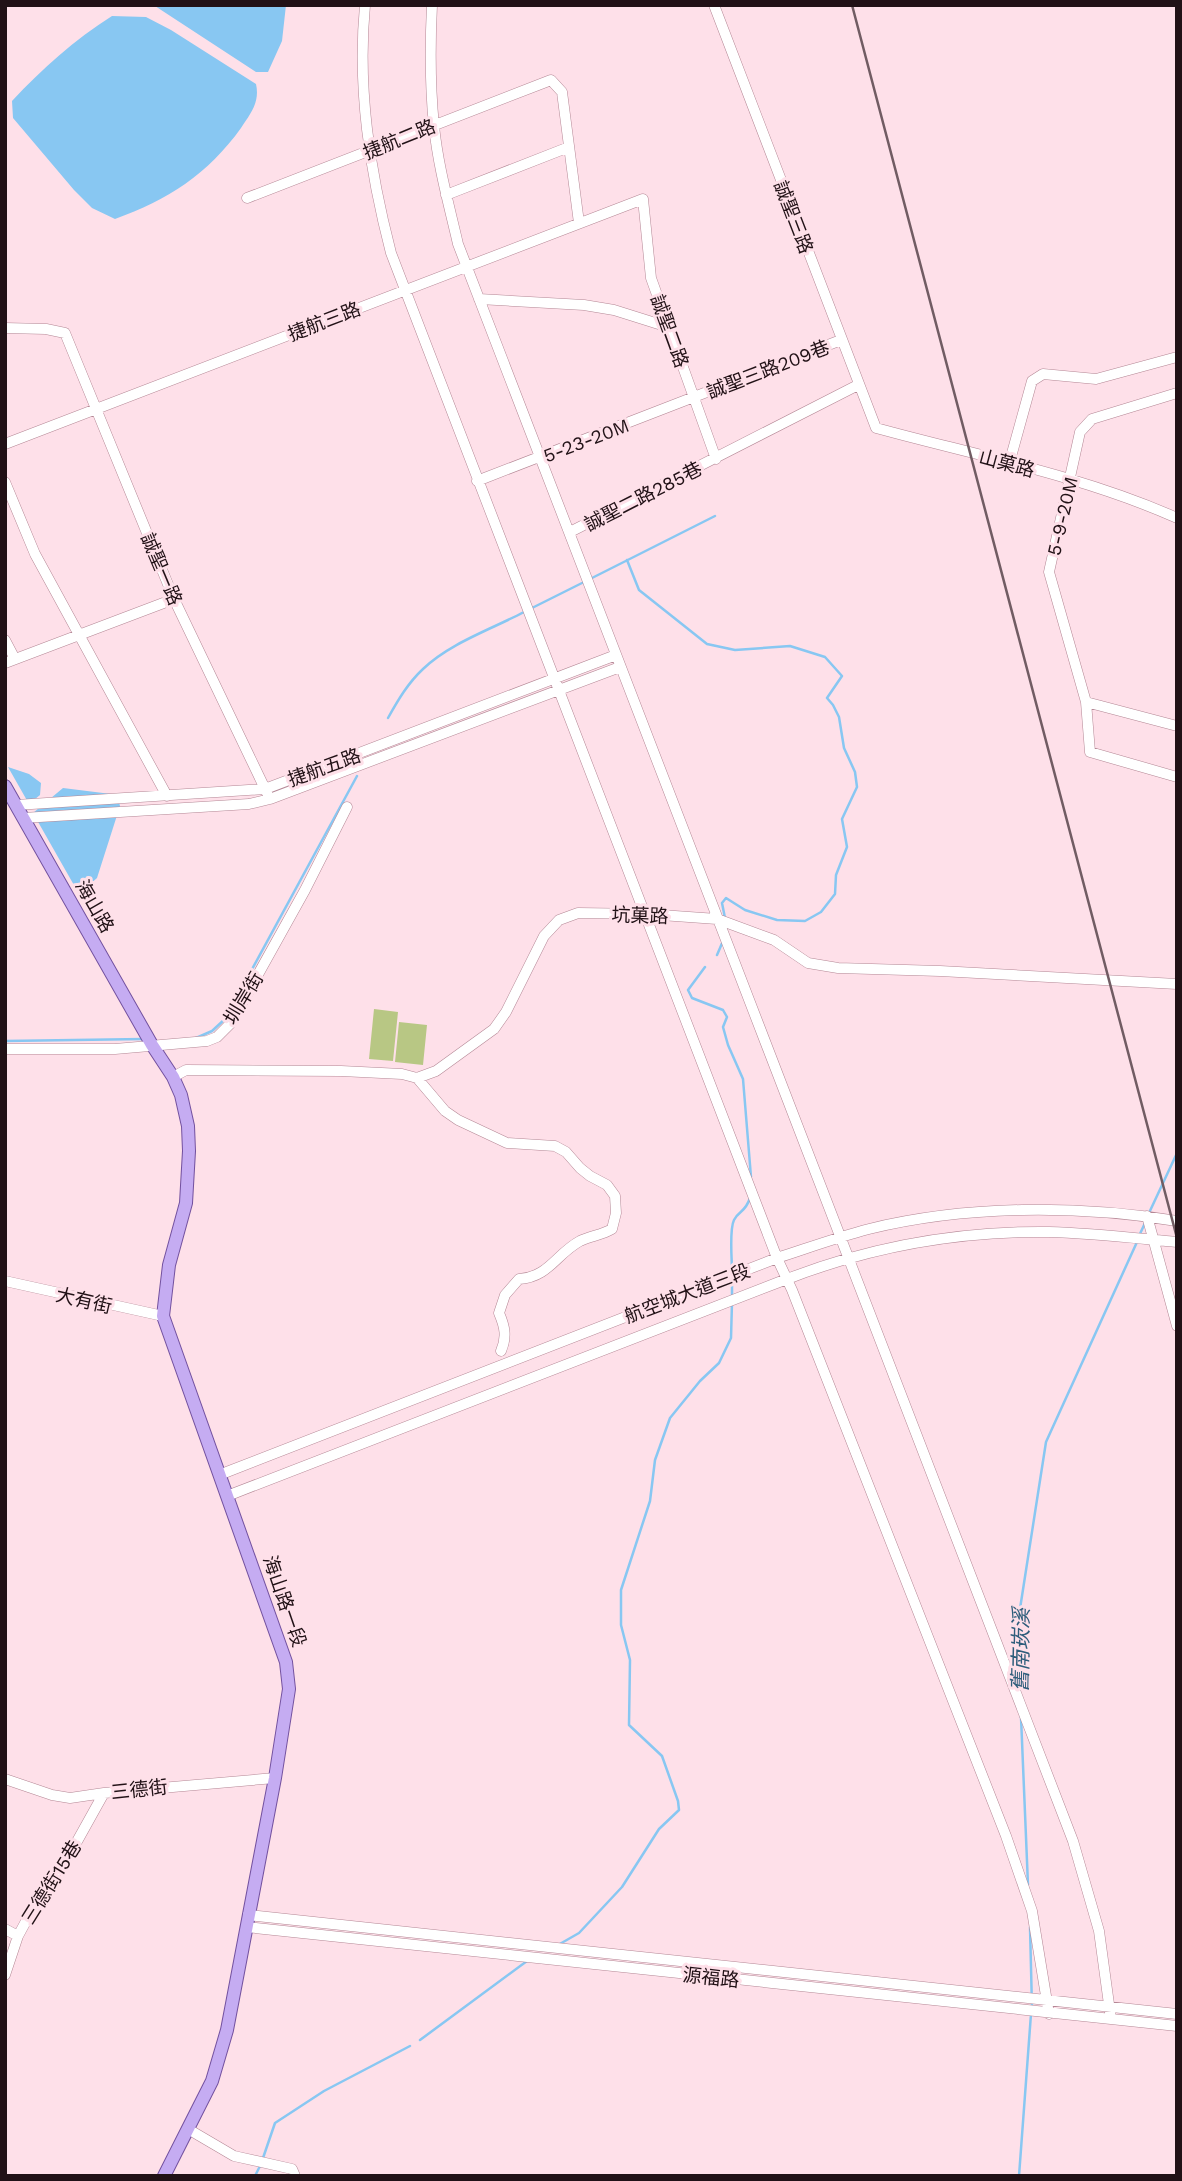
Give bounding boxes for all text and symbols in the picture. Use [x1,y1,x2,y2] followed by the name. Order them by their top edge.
[360,115,439,164] street label: 捷航二路
[769,178,818,257] street label: 誠聖三路
[646,292,693,371] street label: 誠聖二路
[285,297,364,346] street label: 捷航三路
[704,336,833,403] street label: 誠聖三路209巷
[540,414,632,467] street label: 5-23-20M
[976,445,1037,482] street label: 山菓路
[581,457,706,536] street label: 誠聖二路285巷
[1042,474,1083,558] street label: 5-9-20M
[136,530,187,609] street label: 誠聖一路
[285,744,364,791] street label: 捷航五路
[70,876,119,937] street label: 海山路
[611,903,669,928] street label: 坑菓路
[219,968,268,1029] street label: 圳岸街
[621,1259,753,1328] street label: 航空城大道三段
[54,1283,114,1318] street label: 大有街
[258,1552,311,1650] street label: 海山路一段
[1007,1605,1034,1692] water label: 舊南崁溪
[109,1775,169,1804] street label: 三德街
[17,1836,86,1928] street label: 三德街15巷
[681,1963,741,1992] street label: 源福路

